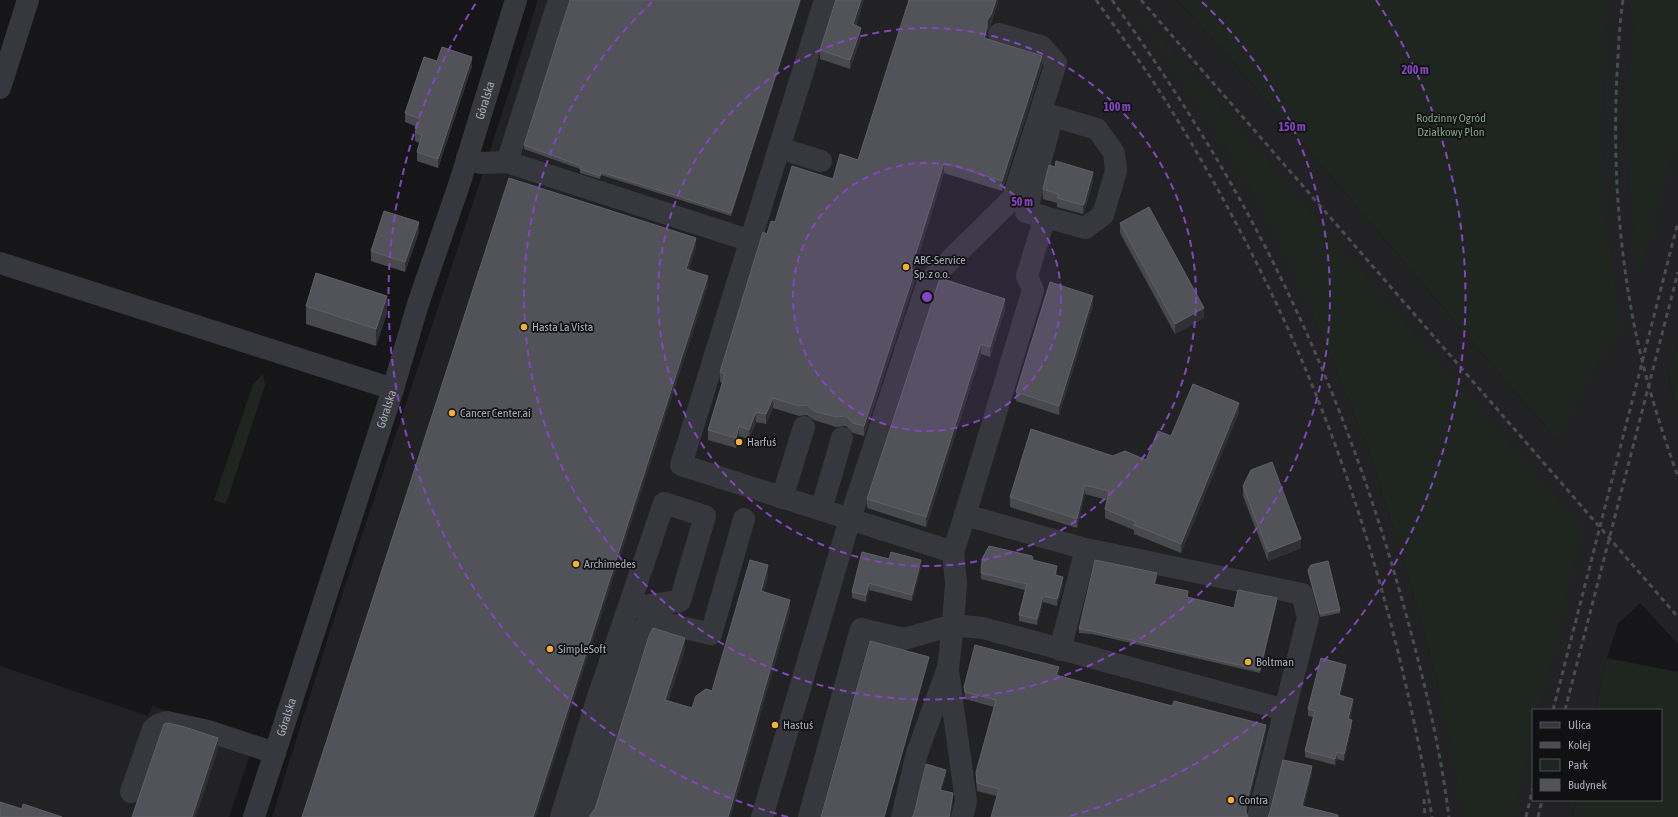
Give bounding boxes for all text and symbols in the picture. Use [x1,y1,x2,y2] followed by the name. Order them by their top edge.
[1401,63,1429,77] text: 200 m
[473,80,498,121] street label: Góralska
[1103,100,1131,114] text: 100 m
[1416,111,1486,139] park label: Rodzinny Ogród Działkowy Plon
[1278,120,1306,134] text: 150 m
[1011,195,1033,209] text: 50 m
[914,253,966,281] place label: ABC-Service Sp. z o.o.
[901,262,911,272] marker: ABC-Service Sp. z o.o.
[920,290,934,304] centre of rings
[532,320,593,334] place label: Hasta La Vista
[519,322,529,332] marker: Hasta La Vista
[374,388,399,430] street label: Góralska
[460,406,531,420] place label: Cancer Center.ai
[447,408,457,418] marker: Cancer Center.ai
[747,435,776,449] place label: Harfuś
[734,437,744,447] marker: Harfuś
[584,557,636,571] place label: Archimedes
[571,559,581,569] marker: Archimedes
[558,642,607,656] place label: SimpleSoft
[545,644,555,654] marker: SimpleSoft
[1256,655,1294,669] place label: Boltman
[1243,657,1253,667] marker: Boltman
[274,696,299,738] street label: Góralska
[1532,709,1662,801] legend
[783,718,813,732] place label: Hastuś
[1568,718,1591,732] text: Ulica
[770,720,780,730] marker: Hastuś
[1568,738,1591,752] text: Kolej
[1568,758,1589,772] text: Park
[1568,778,1607,792] text: Budynek
[1239,793,1268,807] place label: Contra
[1226,795,1236,805] marker: Contra

